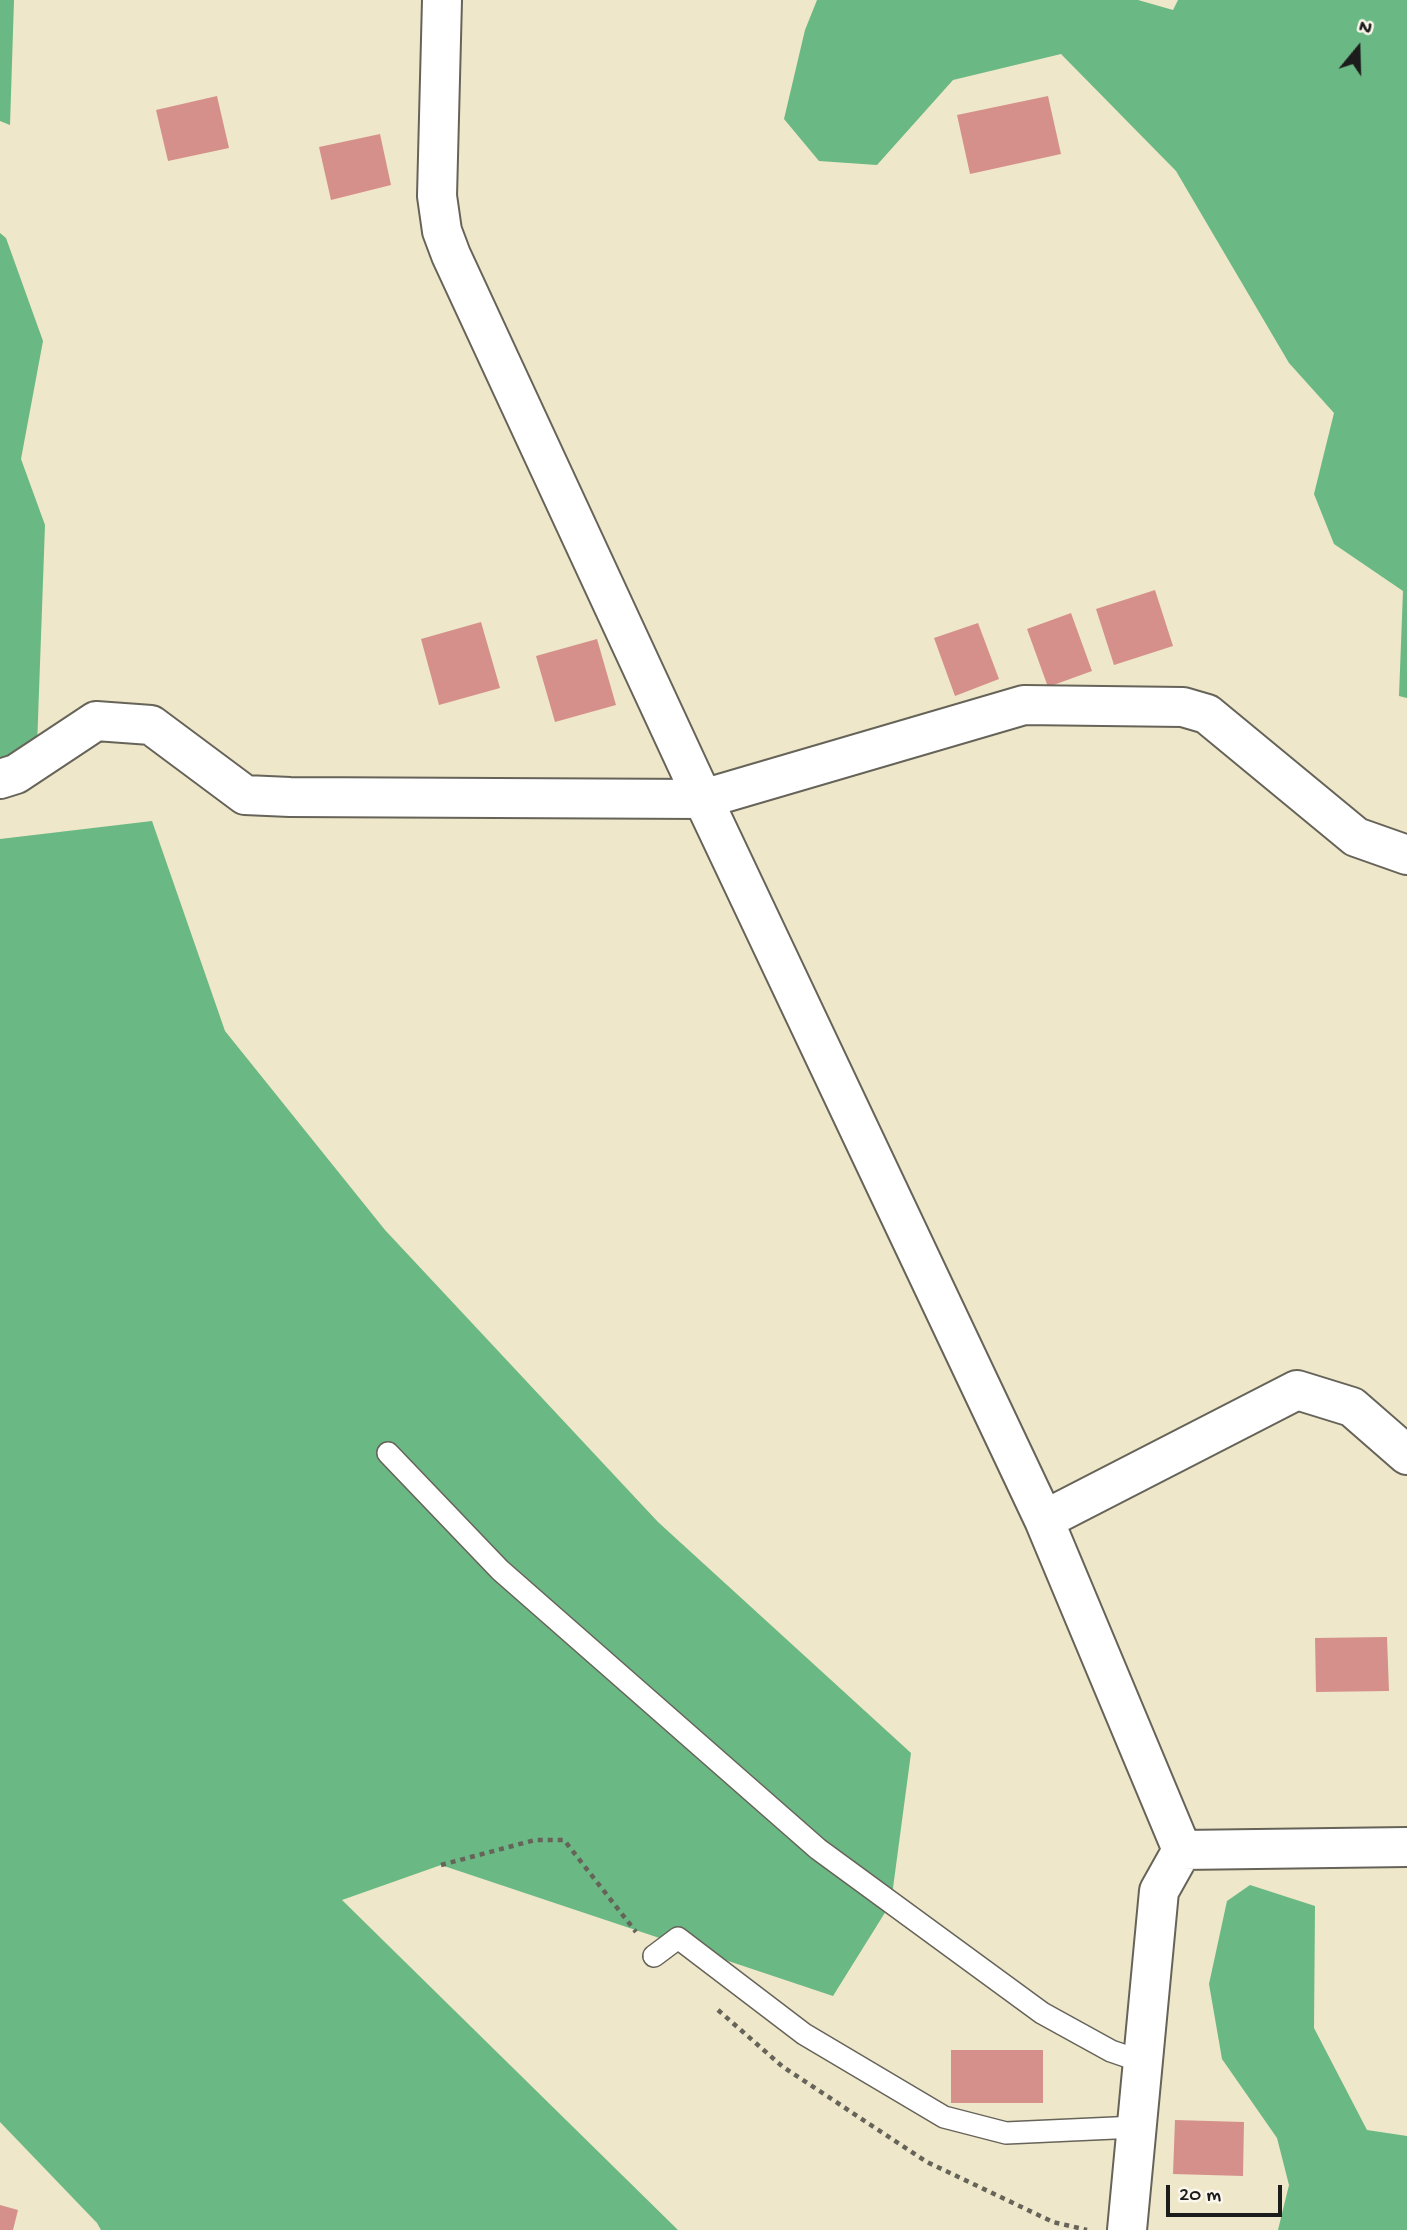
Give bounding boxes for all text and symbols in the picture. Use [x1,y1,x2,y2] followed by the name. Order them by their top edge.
[1323,14,1393,84] north arrow
[1355,16,1375,42] text: N
[1169,2170,1284,2214] scale bar
[1179,2184,1221,2209] text: 20 m

